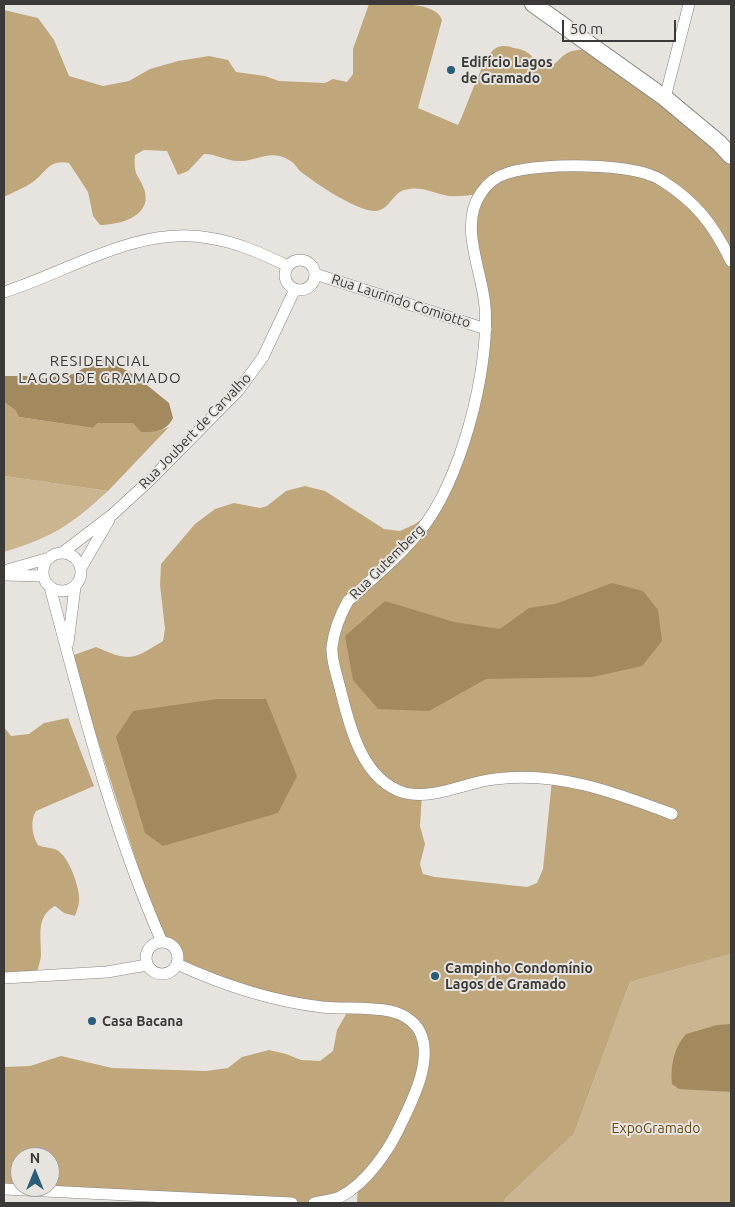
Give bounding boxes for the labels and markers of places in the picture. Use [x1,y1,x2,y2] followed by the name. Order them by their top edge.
[461,54,553,86] place label: Edifício Lagos de Gramado
[445,64,457,76] marker: Edifício Lagos de Gramado
[445,960,593,992] place label: Campinho Condomínio Lagos de Gramado
[429,970,441,982] marker: Campinho Condomínio Lagos de Gramado
[102,1013,183,1029] place label: Casa Bacana
[86,1015,98,1027] marker: Casa Bacana

